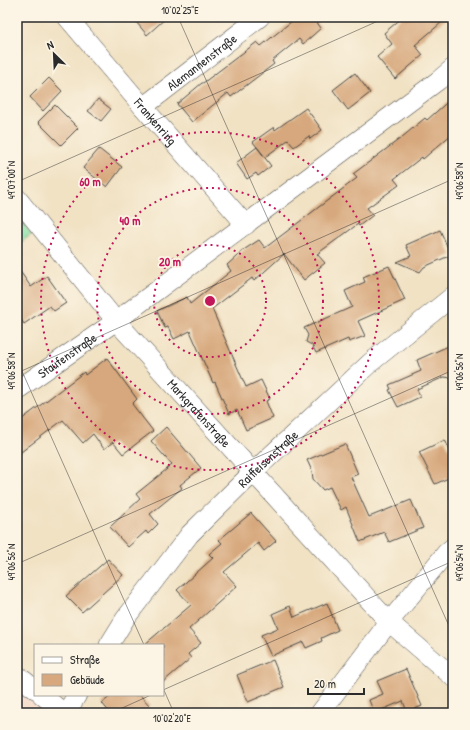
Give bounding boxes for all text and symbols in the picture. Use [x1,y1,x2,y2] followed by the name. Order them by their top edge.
[161,4,199,17] text: 10°02'25"E
[163,29,240,94] street label: Alemannenstraße
[34,34,74,74] north arrow
[44,37,56,52] text: N
[129,93,181,149] street label: Frankenring
[5,161,18,199] text: 49°07'00"N
[453,163,466,199] text: 49°06'58"N
[79,173,101,190] text: 60 m
[120,212,140,229] text: 40 m
[159,253,181,270] text: 20 m
[203,294,217,308] centre of rings
[34,328,100,382] street label: Staufenstraße
[5,353,18,389] text: 49°06'58"N
[453,354,466,390] text: 49°06'56"N
[164,375,235,451] street label: Markgrafenstraße
[234,426,302,491] street label: Raiffeisenstraße
[5,544,18,580] text: 49°06'56"N
[453,545,466,581] text: 49°06'54"N
[34,644,164,696] legend
[70,651,100,668] text: Straße
[308,670,364,696] scale bar
[70,671,105,688] text: Gebäude
[314,675,336,692] text: 20 m
[153,712,191,725] text: 10°02'20"E

